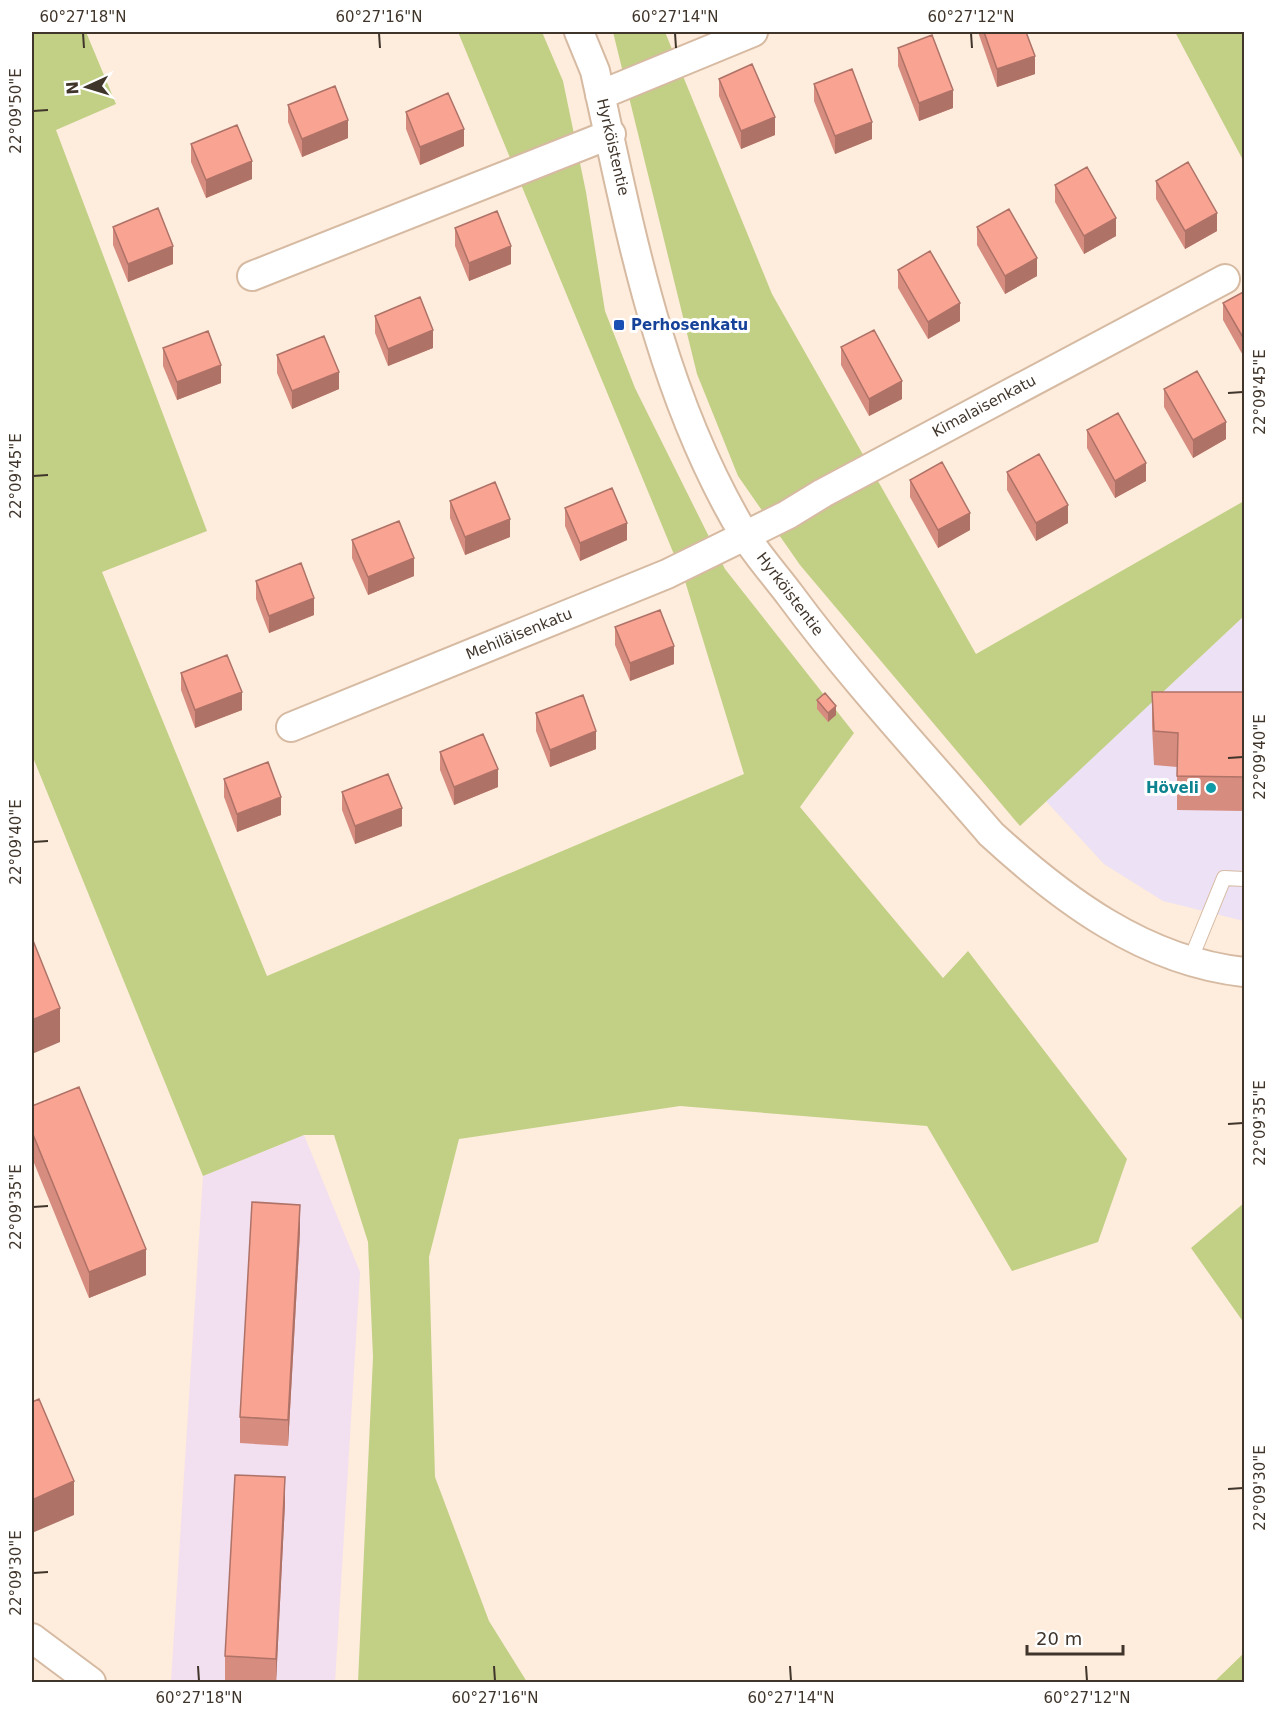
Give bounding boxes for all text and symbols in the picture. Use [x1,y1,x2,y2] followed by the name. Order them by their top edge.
[39,8,127,26] text: 60°27'18"N
[335,8,423,26] text: 60°27'16"N
[631,8,719,26] text: 60°27'14"N
[927,8,1015,26] text: 60°27'12"N
[57,57,117,117] north arrow
[7,68,25,154] text: 22°09'50"E
[63,81,82,95] text: N
[593,96,633,198] street label: Hyrköistentie
[631,316,748,334] place label: Perhosenkatu
[612,318,626,332] marker: Perhosenkatu
[1251,349,1269,435] text: 22°09'45"E
[929,371,1039,441] street label: Kimalaisenkatu
[7,433,25,519] text: 22°09'45"E
[753,549,827,639] street label: Hyrköistentie
[463,605,575,663] street label: Mehiläisenkatu
[1251,714,1269,800] text: 22°09'40"E
[1146,779,1199,797] place label: Höveli
[1204,781,1218,795] marker: Höveli
[7,799,25,885] text: 22°09'40"E
[1251,1080,1269,1166] text: 22°09'35"E
[7,1164,25,1250] text: 22°09'35"E
[1251,1445,1269,1531] text: 22°09'30"E
[7,1530,25,1616] text: 22°09'30"E
[1027,1618,1123,1656] scale bar
[1036,1628,1082,1649] text: 20 m
[155,1689,243,1707] text: 60°27'18"N
[451,1689,539,1707] text: 60°27'16"N
[747,1689,835,1707] text: 60°27'14"N
[1043,1689,1131,1707] text: 60°27'12"N

